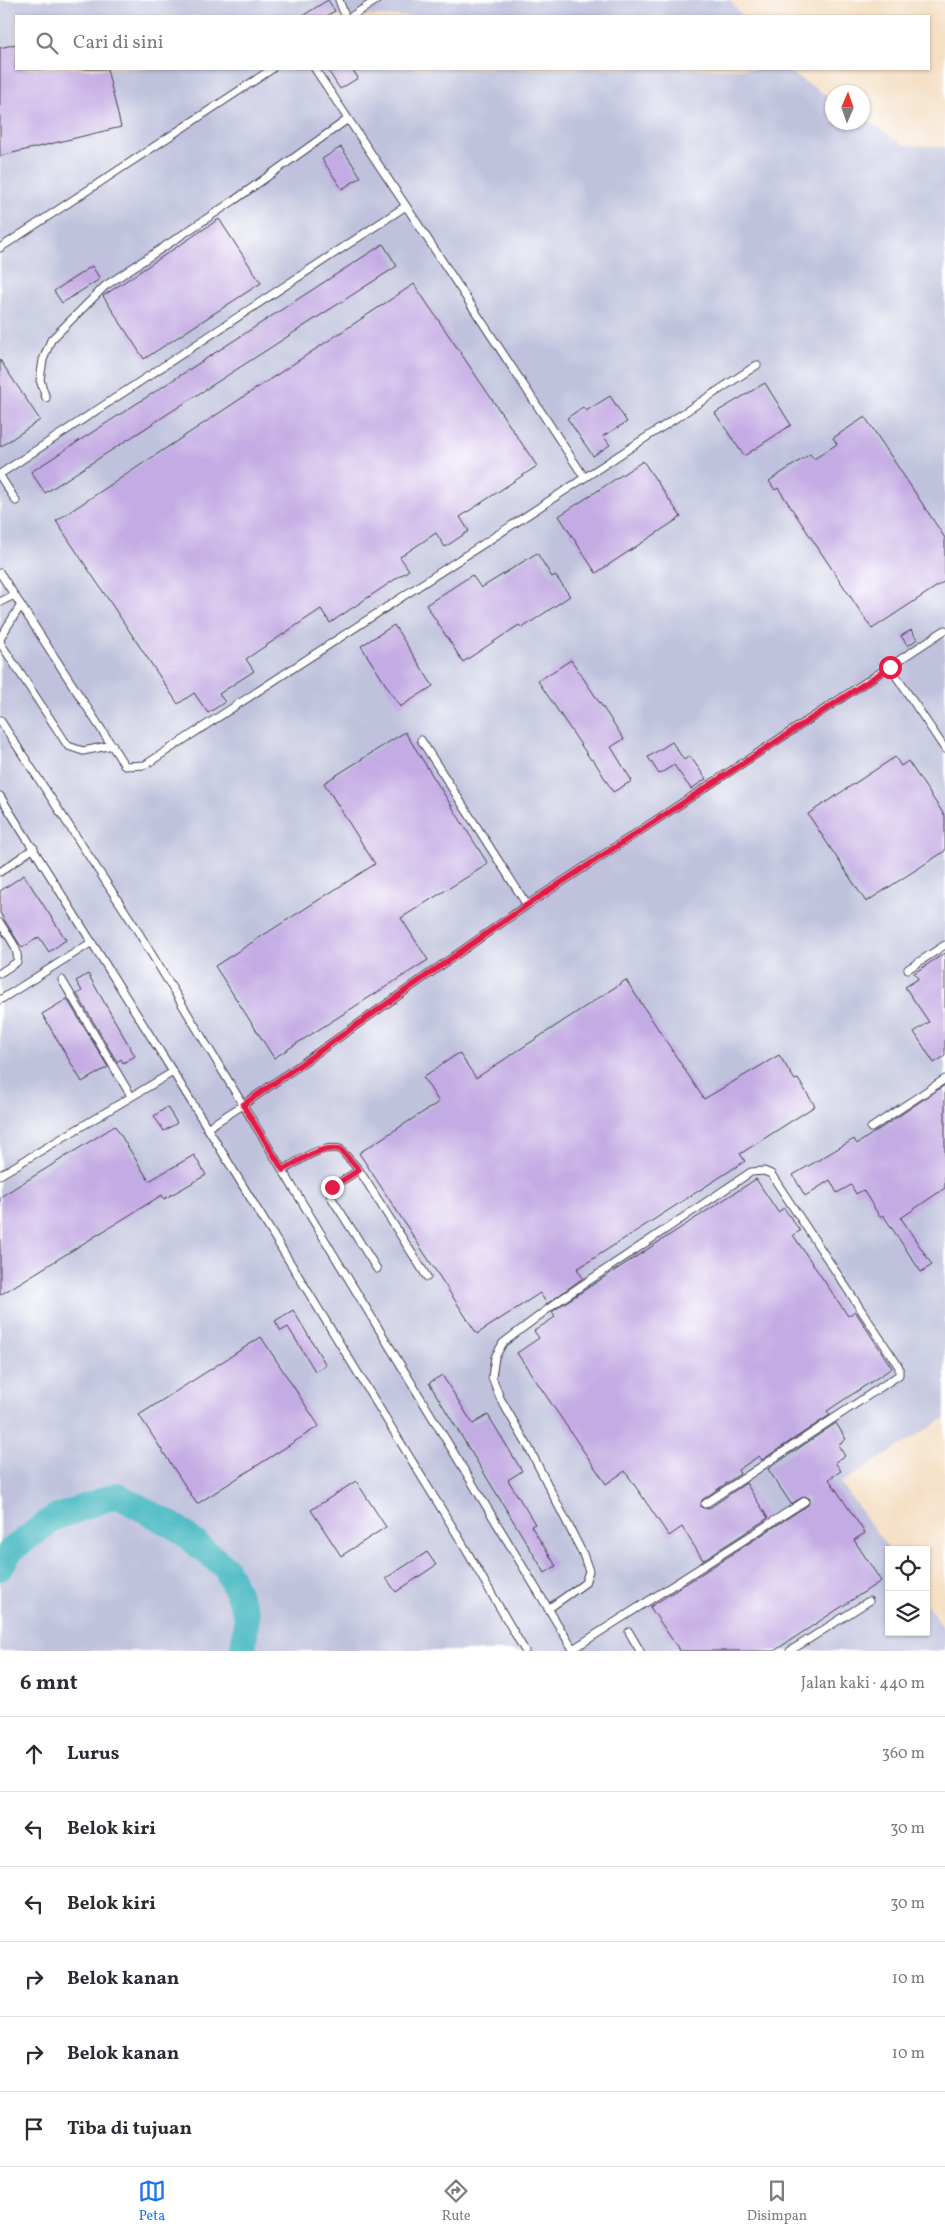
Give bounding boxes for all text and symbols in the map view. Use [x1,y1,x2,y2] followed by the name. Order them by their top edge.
[15,15,930,70] search box
[33,29,61,57] icon: search
[73,30,164,56] text: Cari di sini
[825,85,870,130] north arrow
[879,656,902,679] route start
[321,1176,344,1199] route end
[885,1546,930,1636] map controls
[885,1546,930,1591] button: locate
[885,1591,930,1636] button: layers
[20,1669,78,1698] text: 6 mnt
[801,1673,925,1695] text: Jalan kaki · 440 m
[20,1740,48,1768] icon: ahead
[67,1741,119,1767] text: Lurus
[882,1743,925,1765] text: 360 m
[20,1815,48,1843] icon: left
[67,1816,156,1842] text: Belok kiri
[890,1818,925,1840] text: 30 m
[20,1890,48,1918] icon: left
[67,1891,156,1917] text: Belok kiri
[890,1893,925,1915] text: 30 m
[20,1965,48,1993] icon: right
[67,1966,179,1992] text: Belok kanan
[892,1968,925,1990] text: 10 m
[20,2040,48,2068] icon: right
[67,2041,179,2067] text: Belok kanan
[892,2043,925,2065] text: 10 m
[20,2115,48,2143] icon: arrive
[67,2116,192,2142] text: Tiba di tujuan
[138,2177,166,2226] tab: Peta
[442,2177,471,2226] tab: Rute
[747,2177,807,2226] tab: Disimpan

